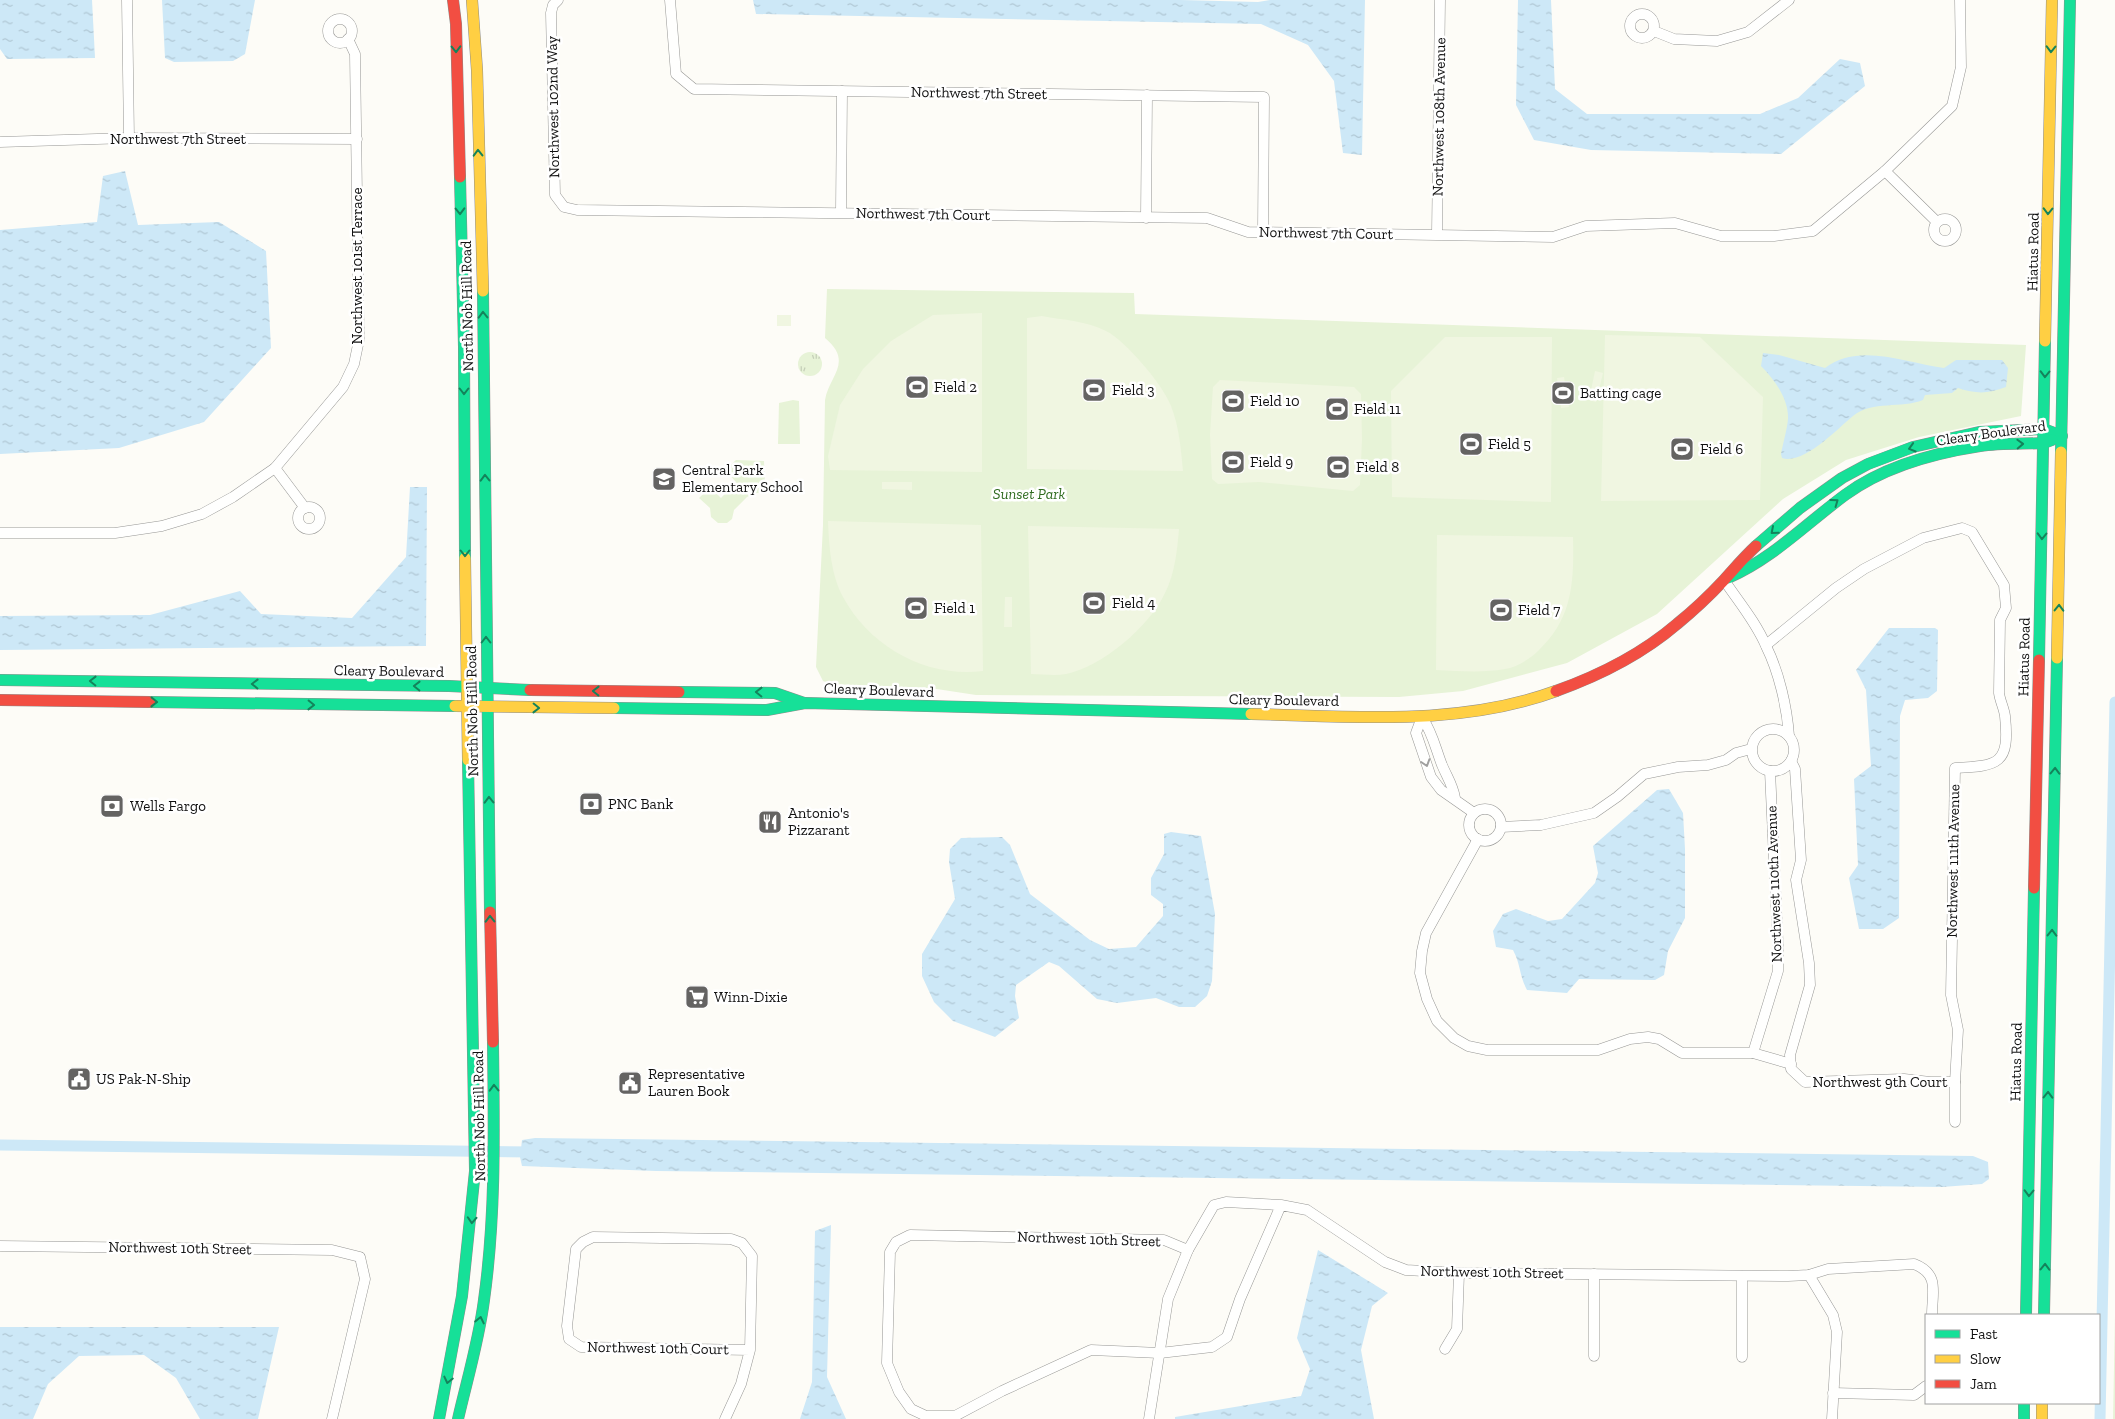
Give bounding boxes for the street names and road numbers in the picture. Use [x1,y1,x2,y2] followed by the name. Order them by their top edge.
[543,35,563,178] street label: Northwest 102nd Way
[1429,37,1449,197] street label: Northwest 108th Avenue
[911,83,1048,103] street label: Northwest 7th Street
[110,130,246,148] street label: Northwest 7th Street
[348,187,366,345] street label: Northwest 101st Terrace
[856,204,991,224] street label: Northwest 7th Court
[2023,212,2043,292] street label: Hiatus Road
[1259,223,1394,243] street label: Northwest 7th Court
[457,240,477,372] street label: North Nob Hill Road
[1935,416,2048,450] street label: Cleary Boulevard
[2014,617,2034,697] street label: Hiatus Road
[462,645,482,777] street label: North Nob Hill Road
[334,661,445,681] street label: Cleary Boulevard
[824,679,935,701] street label: Cleary Boulevard
[1229,690,1340,710] street label: Cleary Boulevard
[1943,784,1963,938] street label: Northwest 111th Avenue
[1762,805,1786,963] street label: Northwest 110th Avenue
[2006,1022,2026,1102] street label: Hiatus Road
[469,1050,489,1182] street label: North Nob Hill Road
[1812,1073,1948,1091] street label: Northwest 9th Court
[1017,1228,1161,1251] street label: Northwest 10th Street
[108,1238,252,1258] street label: Northwest 10th Street
[1420,1262,1564,1282] street label: Northwest 10th Street
[587,1338,729,1358] street label: Northwest 10th Court

